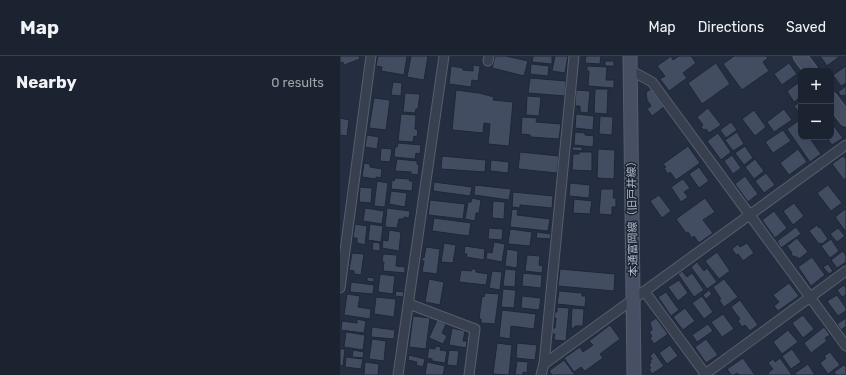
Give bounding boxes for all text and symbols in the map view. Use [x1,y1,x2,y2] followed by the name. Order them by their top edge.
[20,16,59,39] text: Map
[649,19,676,36] text: Map
[698,19,764,36] text: Directions
[786,19,826,36] text: Saved
[798,68,834,140] map controls
[798,68,834,104] button: +
[16,72,77,92] text: Nearby
[271,75,324,90] text: 0 results
[798,104,834,140] button: −
[625,155,640,277] street label: 本通富岡線（旧戸井線）

